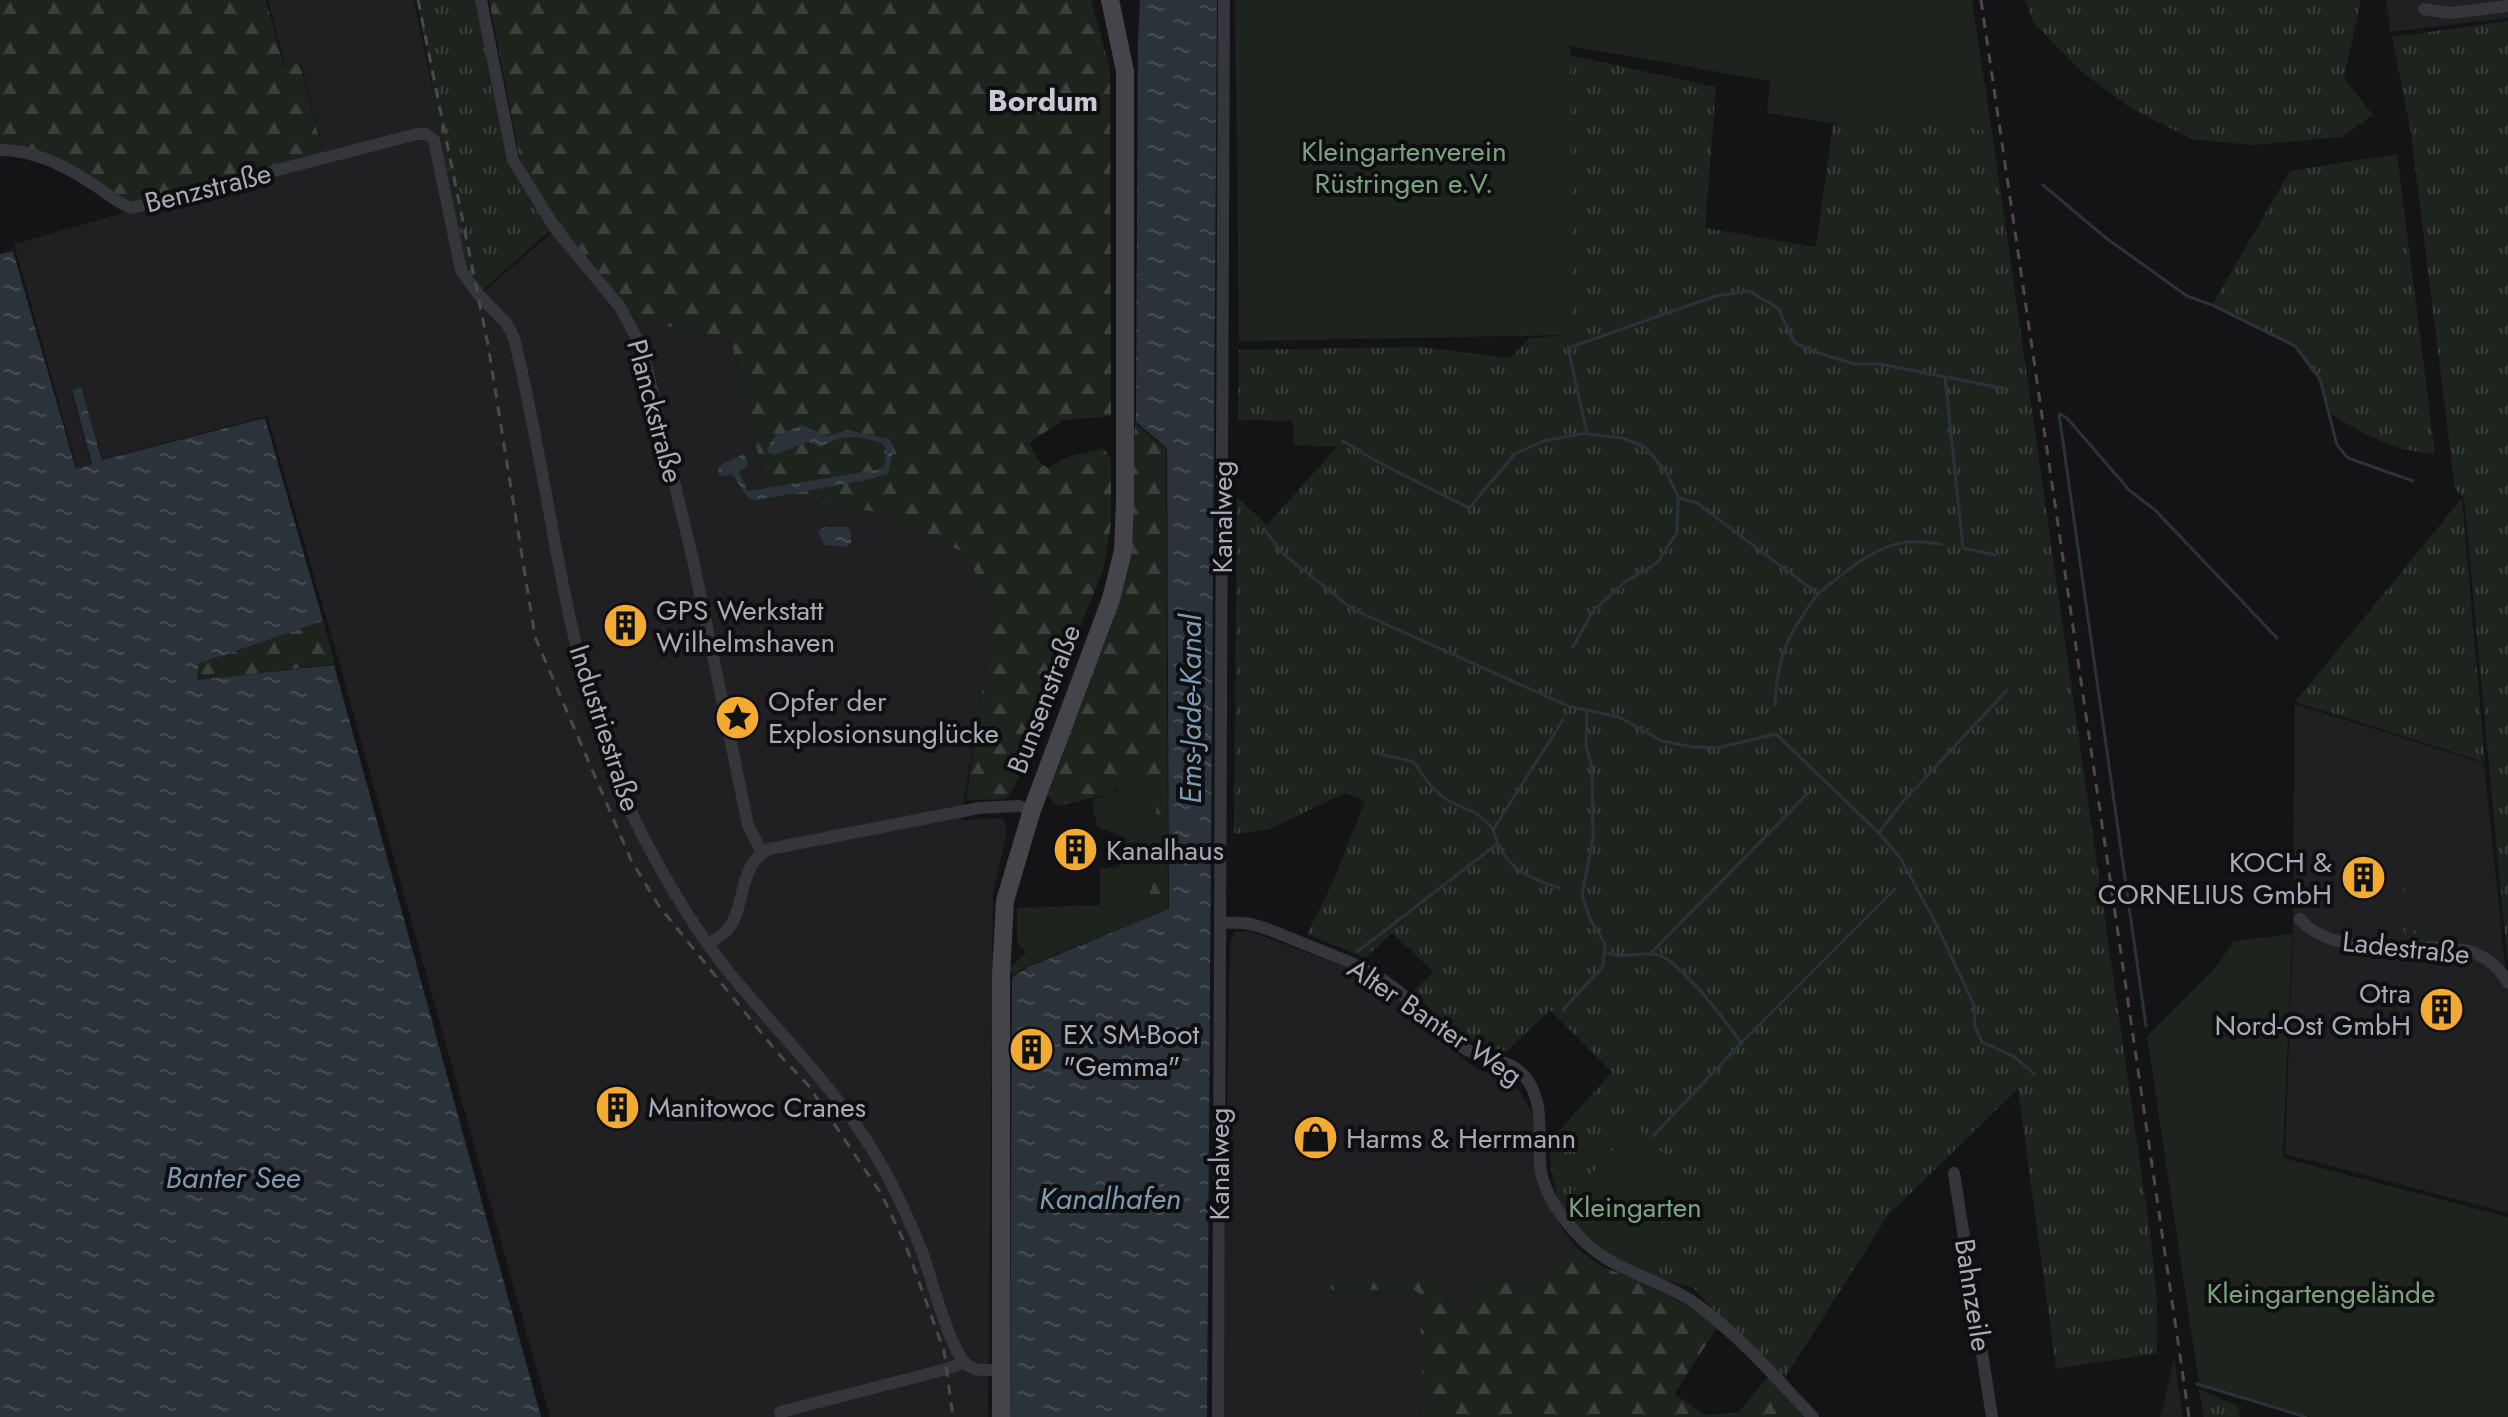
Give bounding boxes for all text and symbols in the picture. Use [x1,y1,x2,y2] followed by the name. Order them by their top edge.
[988,79,1098,122] district label: Bordum
[1301,131,1507,204] park label: Kleingartenverein Rüstringen e.V.
[140,153,276,223] street label: Benzstraße
[616,335,694,487] street label: Planckstraße
[1202,461,1243,573] street label: Kanalweg
[656,590,835,663] place label: GPS Werkstatt Wilhelmshaven
[601,602,649,650] building icon: GPS Werkstatt Wilhelmshaven
[1169,613,1212,804] water label: Ems-Jade-Kanal
[997,618,1091,780] street label: Bunsenstraße
[559,639,651,817] street label: Industriestraße
[768,681,999,754] place label: Opfer der Explosionsunglücke
[713,693,761,741] place icon: Opfer der Explosionsunglücke
[1051,826,1099,874] building icon: Kanalhaus
[1106,830,1224,871] place label: Kanalhaus
[2098,842,2332,915] place label: KOCH & CORNELIUS GmbH
[2339,854,2387,902] building icon: KOCH & CORNELIUS GmbH
[2340,921,2472,975] street label: Ladestraße
[1339,948,1531,1096] street label: Alter Banter Weg
[2215,973,2411,1046] place label: Otra Nord-Ost GmbH
[2418,985,2466,1033] building icon: Otra Nord-Ost GmbH
[1063,1014,1199,1087] place label: EX SM-Boot "Gemma"
[1008,1026,1056,1074] building icon: EX SM-Boot "Gemma"
[593,1083,641,1131] building icon: Manitowoc Cranes
[648,1087,866,1128] place label: Manitowoc Cranes
[1199,1108,1240,1220] street label: Kanalweg
[1291,1114,1339,1162] shop icon: Harms & Herrmann
[1346,1118,1576,1159] place label: Harms & Herrmann
[165,1156,301,1199] water label: Banter See
[1039,1177,1181,1220] water label: Kanalhafen
[1568,1187,1702,1228] park label: Kleingarten
[1944,1236,2002,1354] street label: Bahnzeile
[2206,1273,2436,1314] park label: Kleingartengelände

